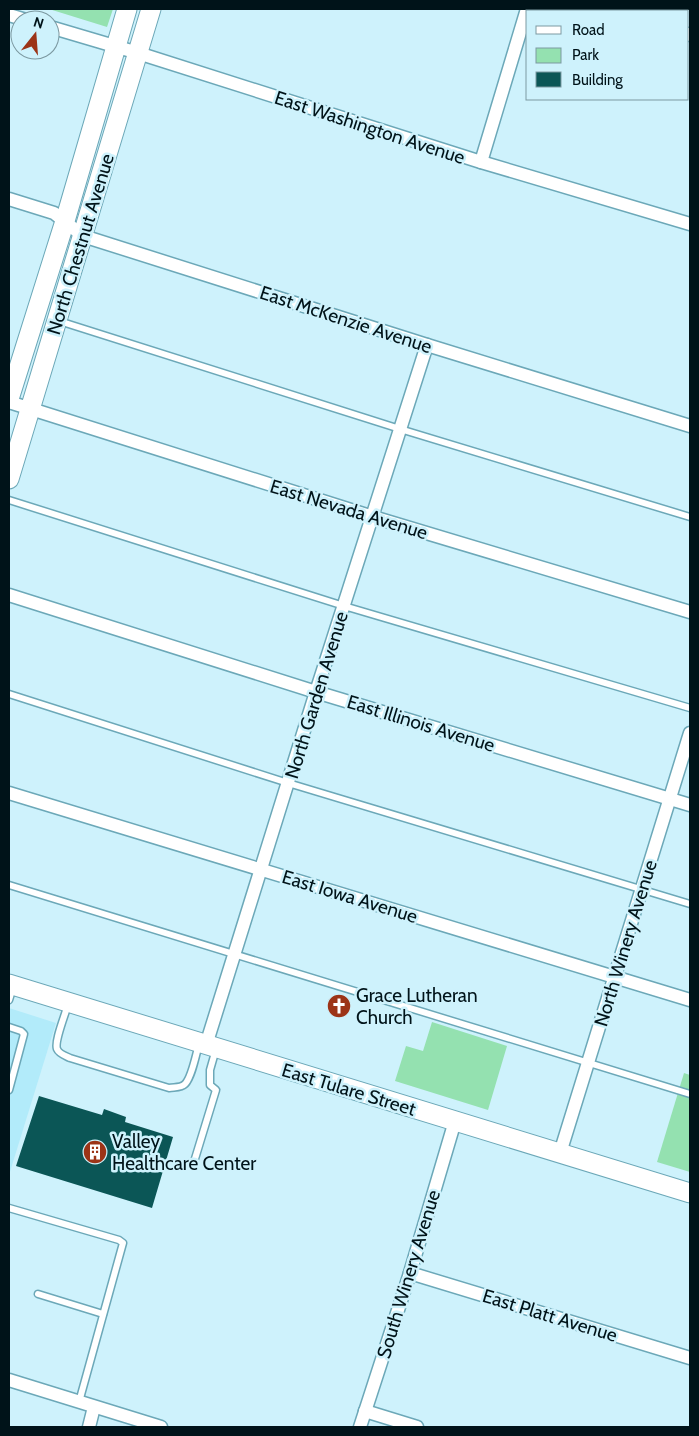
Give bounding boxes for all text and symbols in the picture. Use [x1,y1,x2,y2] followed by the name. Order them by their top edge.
[10,10,60,60] north arrow
[526,10,689,100] legend
[31,13,46,33] text: N
[572,21,605,39] text: Road
[572,46,599,64] text: Park
[572,71,623,89] text: Building
[272,86,468,169] street label: East Washington Avenue
[42,151,119,337] street label: North Chestnut Avenue
[257,281,435,358] street label: East McKenzie Avenue
[267,475,431,544] street label: East Nevada Avenue
[280,609,353,782] street label: North Garden Avenue
[344,690,498,757] street label: East Illinois Avenue
[589,857,662,1029] street label: North Winery Avenue
[279,865,421,928] street label: East Iowa Avenue
[356,984,478,1029] place label: Grace Lutheran Church
[326,993,352,1019] church icon: Grace Lutheran Church
[279,1058,419,1121] street label: East Tulare Street
[112,1130,256,1175] place label: Valley Healthcare Center
[82,1139,108,1165] building icon: Valley Healthcare Center
[372,1187,445,1361] street label: South Winery Avenue
[480,1284,620,1347] street label: East Platt Avenue

